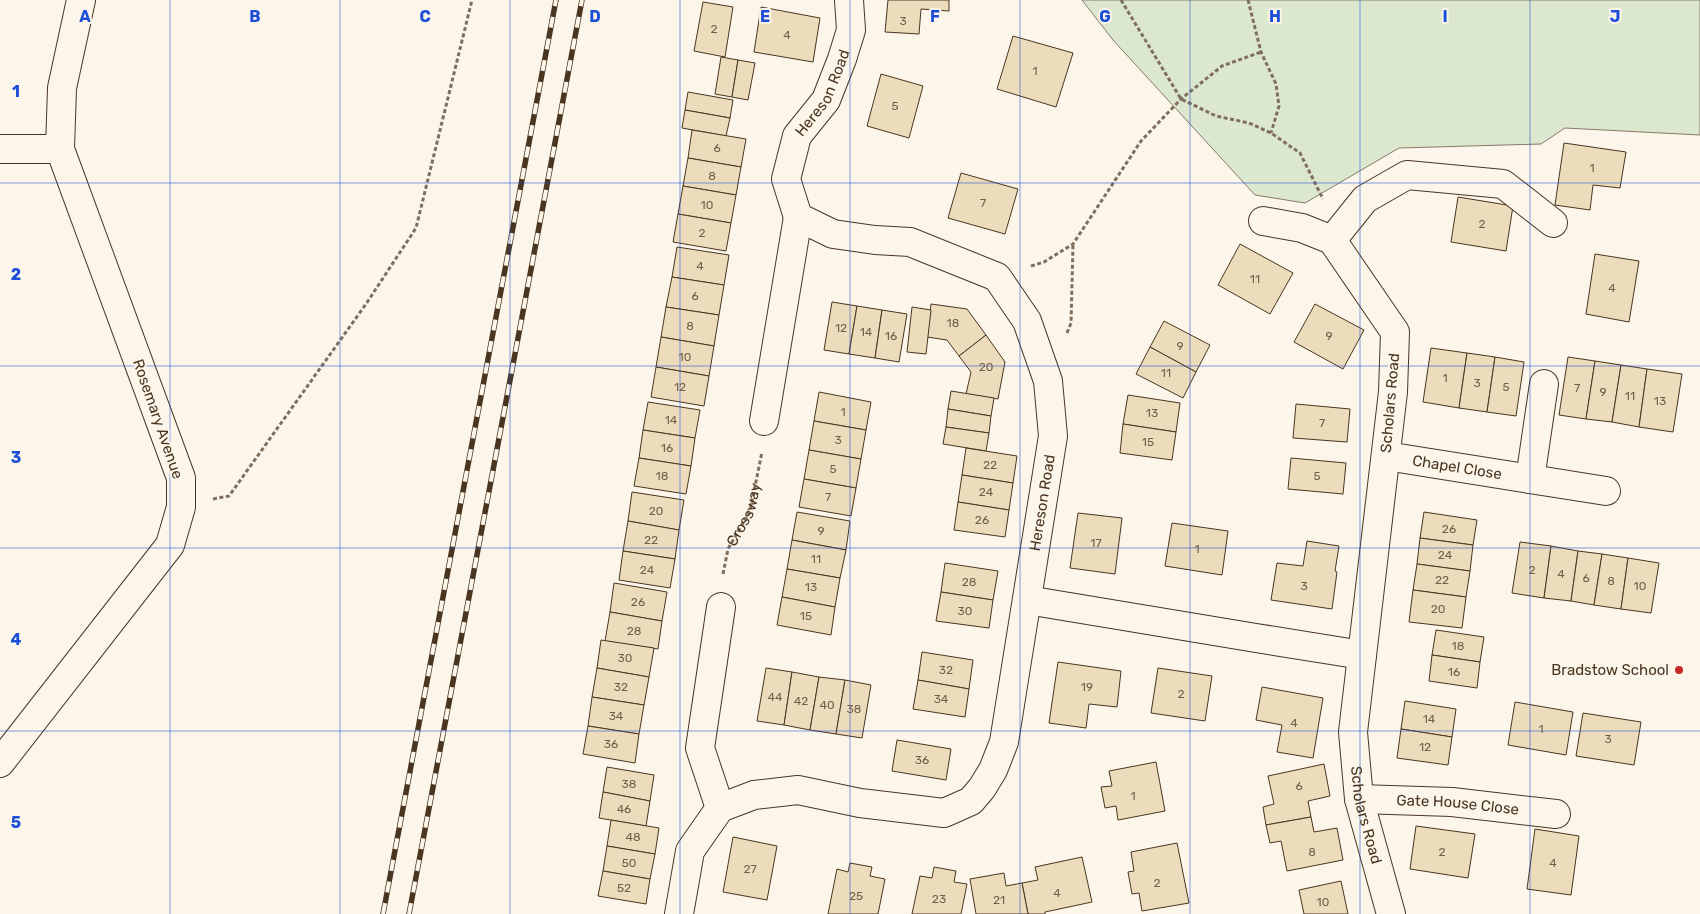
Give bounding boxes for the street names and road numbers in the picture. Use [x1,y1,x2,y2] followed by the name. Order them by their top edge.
[791,47,853,140] street label: Hereson Road
[1377,352,1403,454] street label: Scholars Road
[129,357,187,481] street label: Rosemary Avenue
[1411,451,1503,483] street label: Chapel Close
[1026,453,1059,552] street label: Hereson Road
[723,481,764,549] street label: Crossway
[1347,765,1386,866] street label: Scholars Road
[1396,791,1520,819] street label: Gate House Close

